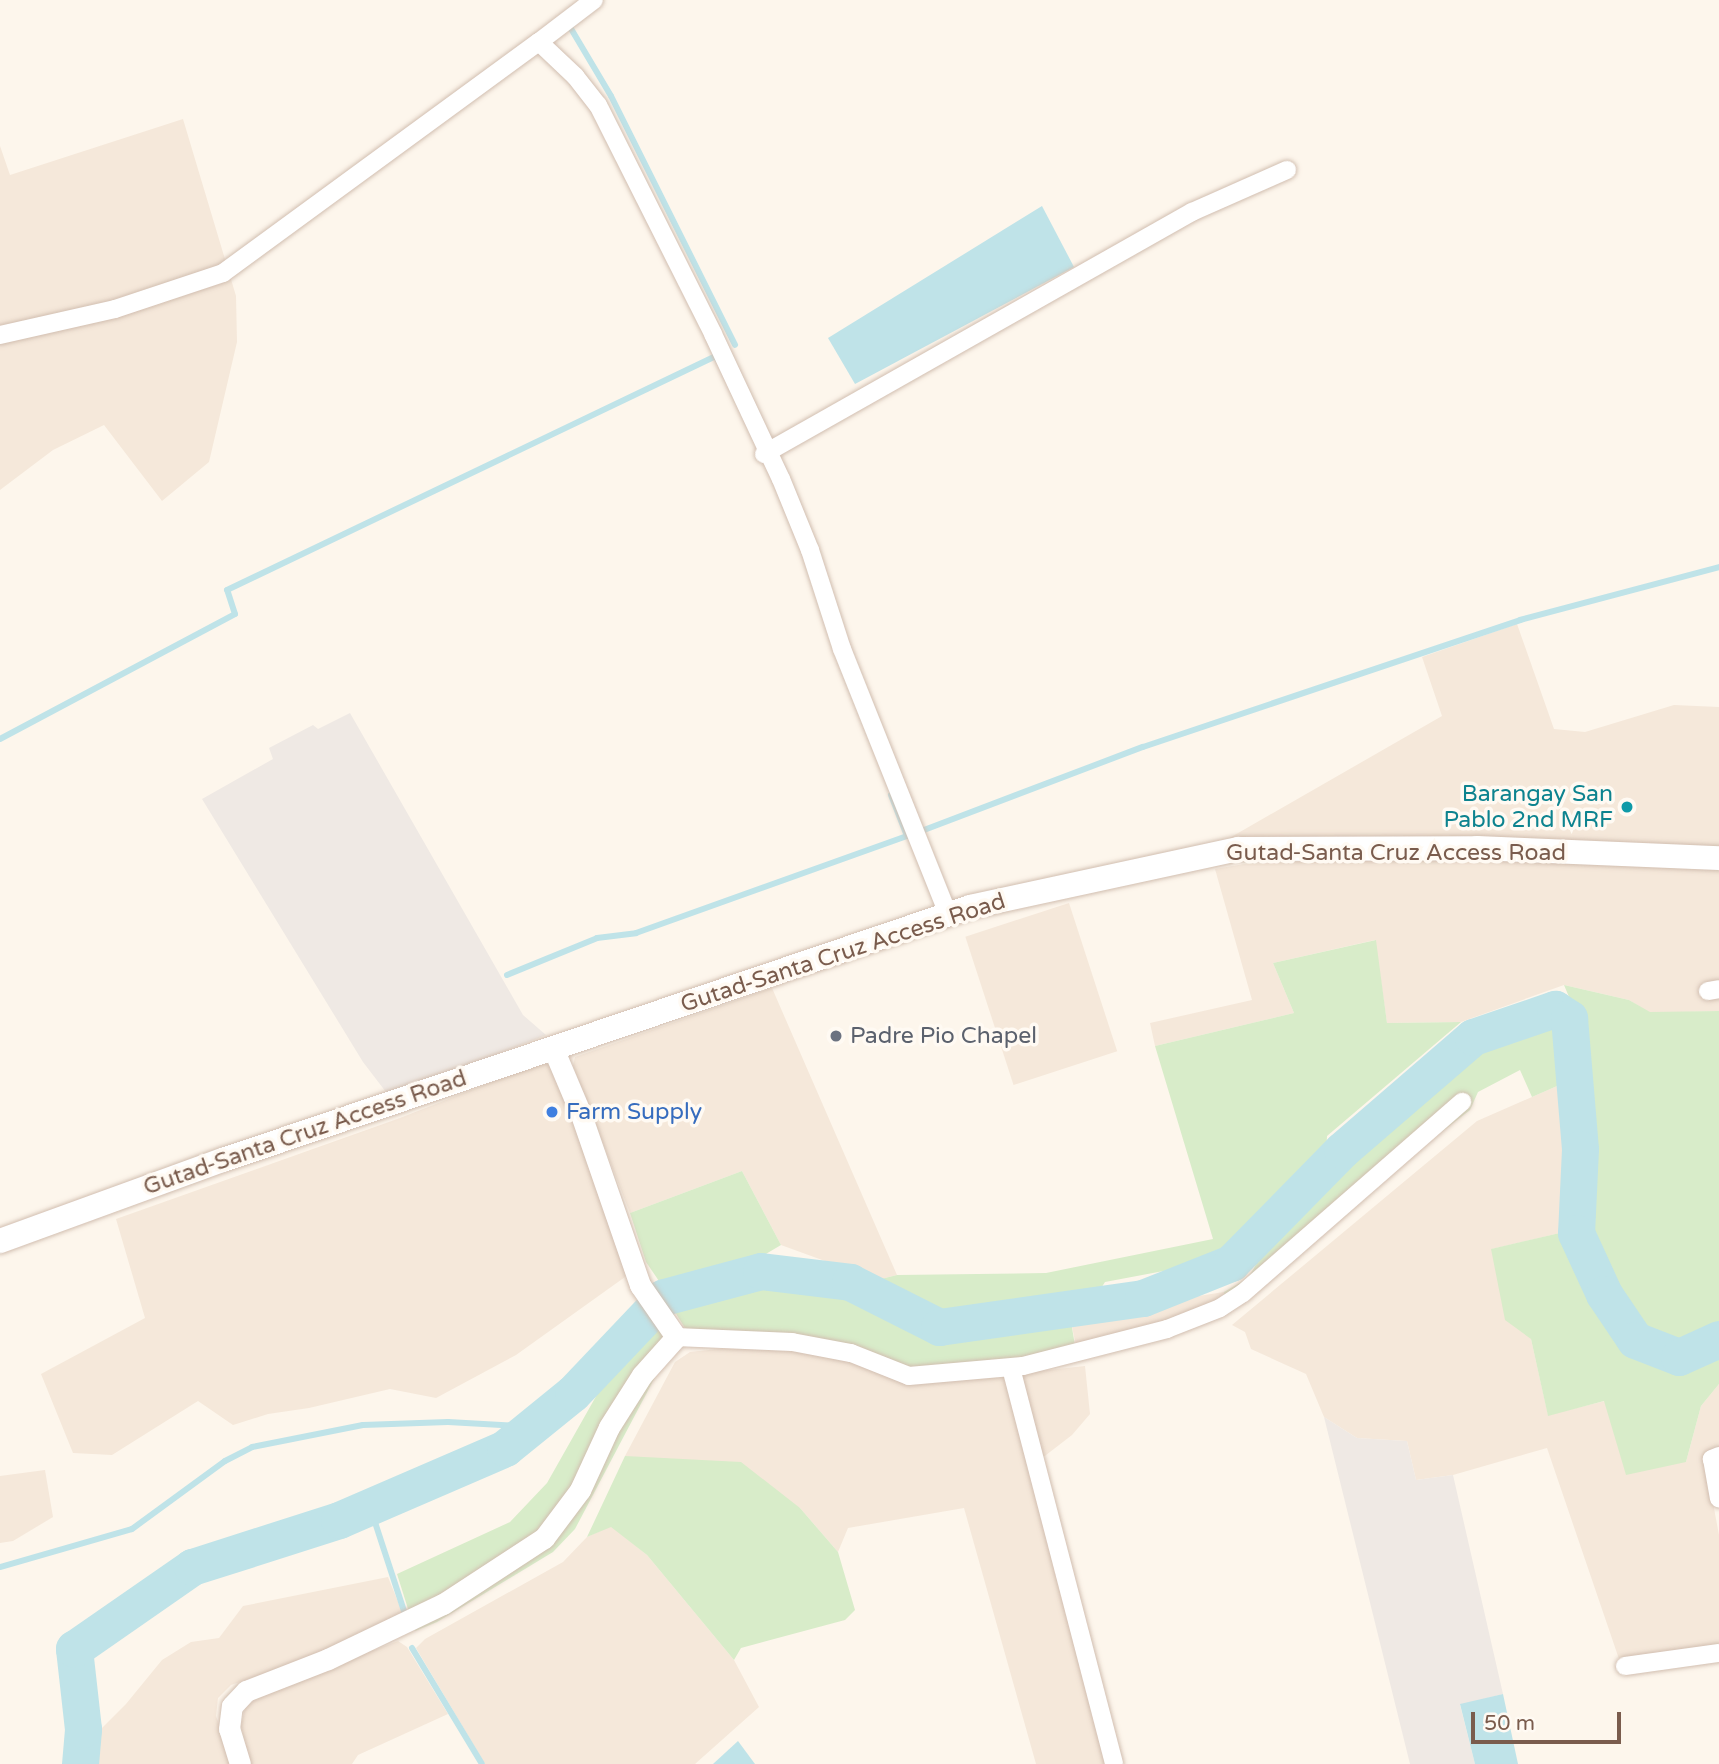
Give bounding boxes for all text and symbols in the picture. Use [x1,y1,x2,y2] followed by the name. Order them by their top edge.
[1443,780,1613,834] place label: Barangay San Pablo 2nd MRF
[1619,799,1635,815] marker: Barangay San Pablo 2nd MRF
[1226,839,1566,867] street label: Gutad-Santa Cruz Access Road
[677,887,1009,1019] street label: Gutad-Santa Cruz Access Road
[850,1022,1037,1050] place label: Padre Pio Chapel
[828,1028,844,1044] marker: Padre Pio Chapel
[140,1065,470,1201] street label: Gutad-Santa Cruz Access Road
[566,1098,702,1126] place label: Farm Supply
[544,1104,560,1120] marker: Farm Supply
[1474,1698,1624,1742] scale bar
[1484,1711,1535,1736] text: 50 m

